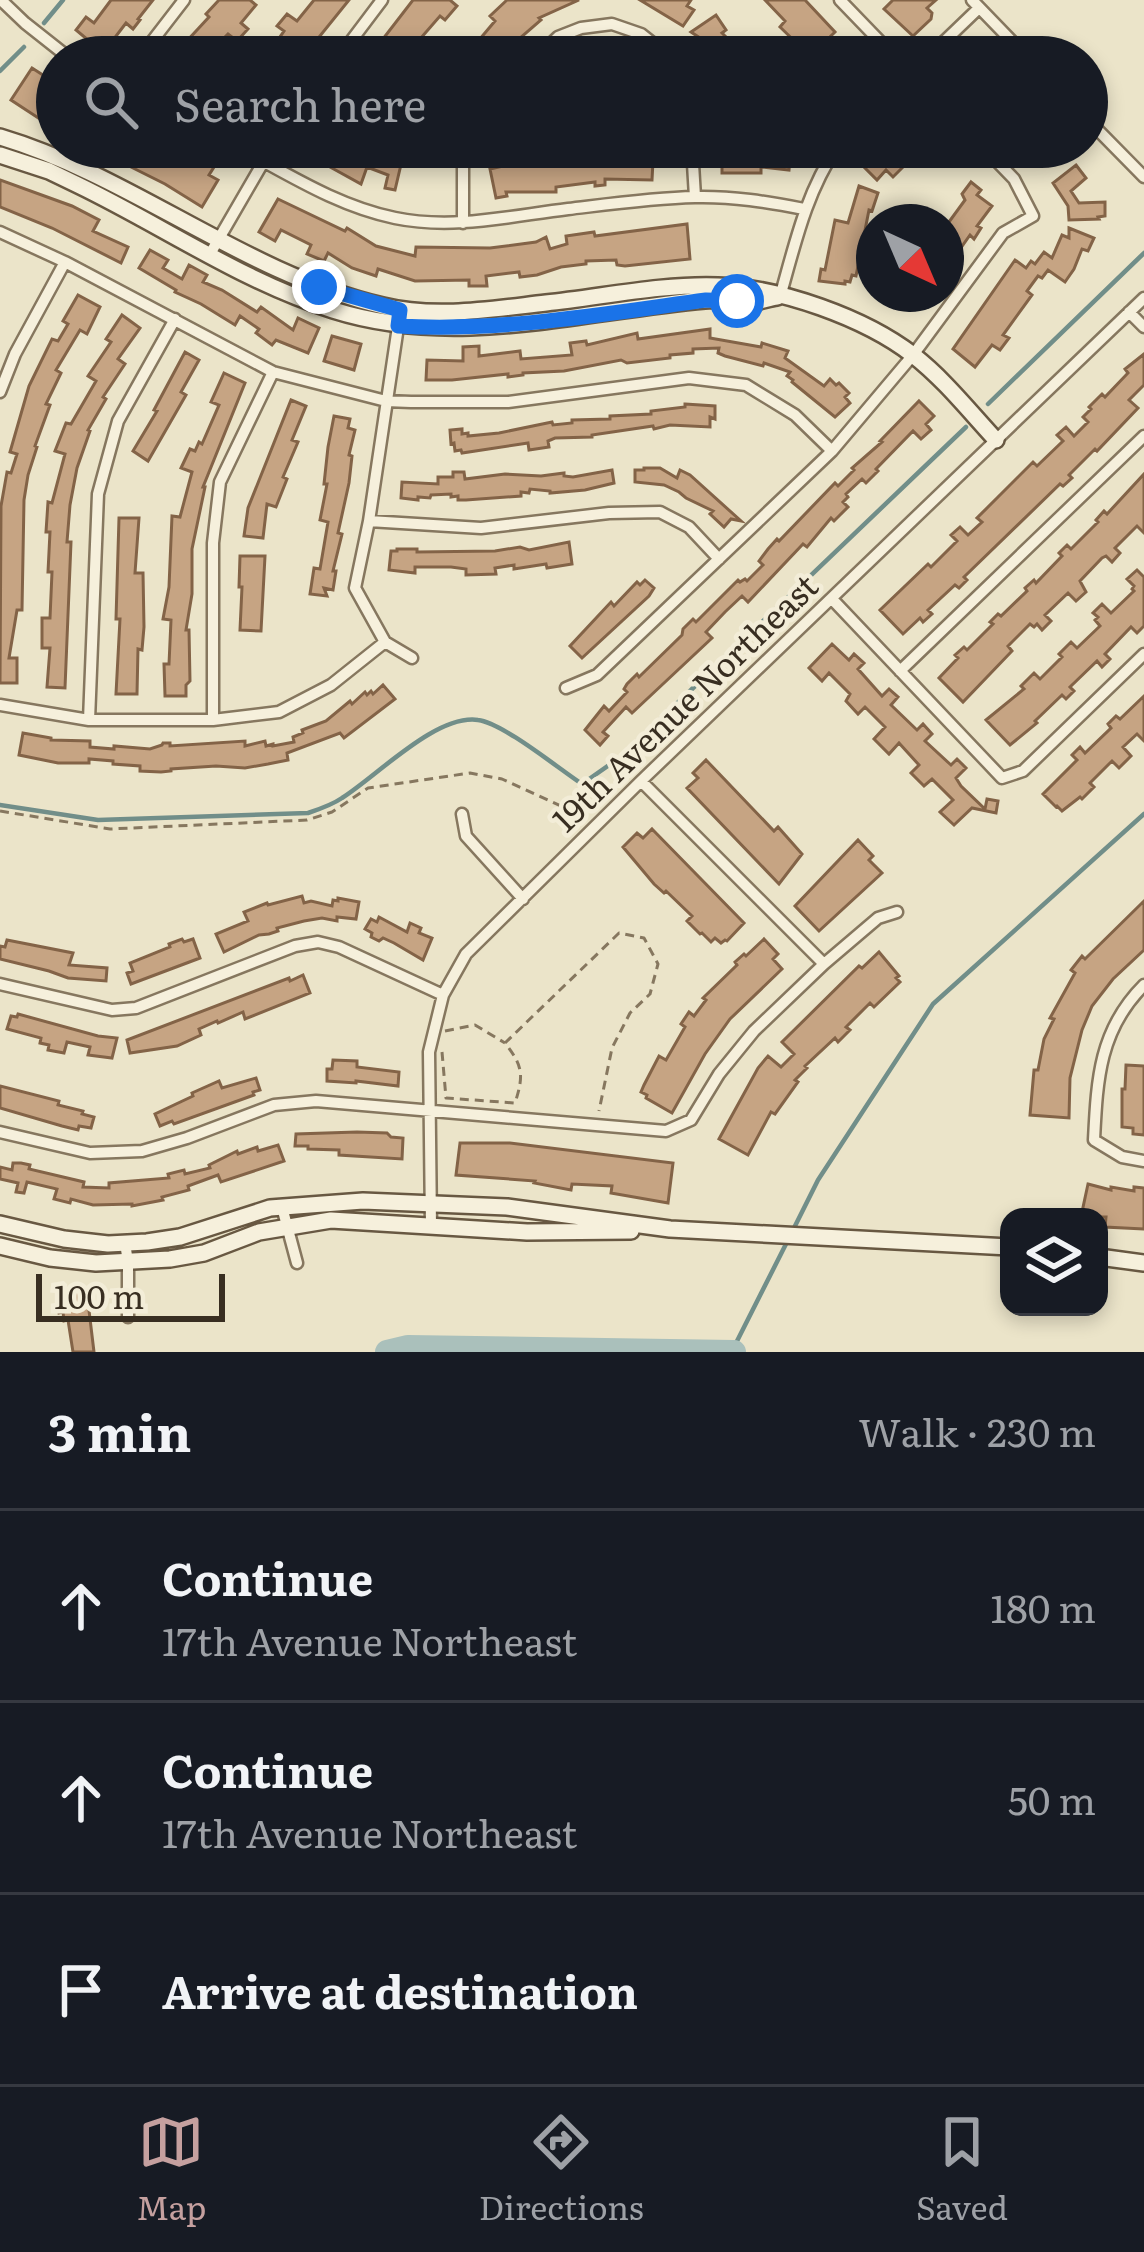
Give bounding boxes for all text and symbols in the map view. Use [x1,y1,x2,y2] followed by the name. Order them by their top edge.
[36,36,1108,168] search box
[78,69,144,135] icon: search
[174,69,426,136] text: Search here
[856,204,964,312] north arrow
[292,260,346,314] route end
[710,274,764,328] route start
[539,561,828,841] street label: 19th Avenue Northeast
[1000,1208,1108,1316] map controls
[1000,1208,1108,1316] button: layers
[36,1268,225,1321] scale bar
[54,1270,144,1319] text: 100 m
[48,1392,192,1468] text: 3 min
[858,1401,1096,1459] text: Walk · 230 m
[162,1543,373,1610] text: Continue
[48,1573,114,1639] icon: ahead
[990,1577,1096,1635] text: 180 m
[162,1610,577,1668] text: 17th Avenue Northeast
[162,1735,373,1802] text: Continue
[48,1765,114,1831] icon: ahead
[1008,1769,1096,1827] text: 50 m
[162,1802,577,1860] text: 17th Avenue Northeast
[162,1956,638,2023] text: Arrive at destination
[48,1957,114,2023] icon: arrive
[136,2109,206,2230] tab: Map
[479,2109,644,2230] tab: Directions
[916,2109,1008,2230] tab: Saved

